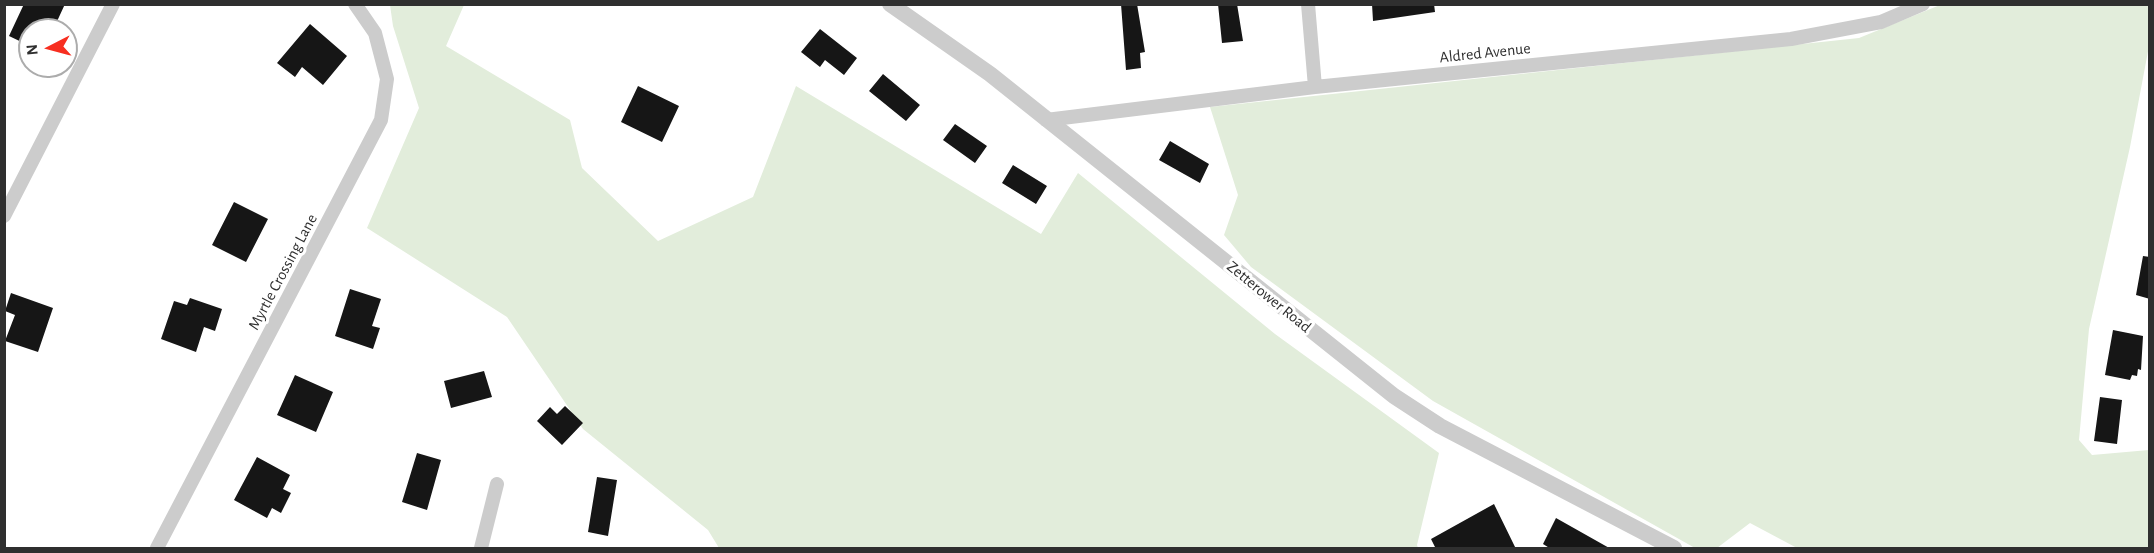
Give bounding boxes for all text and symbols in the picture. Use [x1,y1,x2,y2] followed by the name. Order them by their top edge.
[18,18,78,78] north arrow
[1438,39,1532,67] street label: Aldred Avenue
[24,43,41,56] text: N
[244,211,322,333] street label: Myrtle Crossing Lane
[1223,257,1315,337] street label: Zetterower Road

